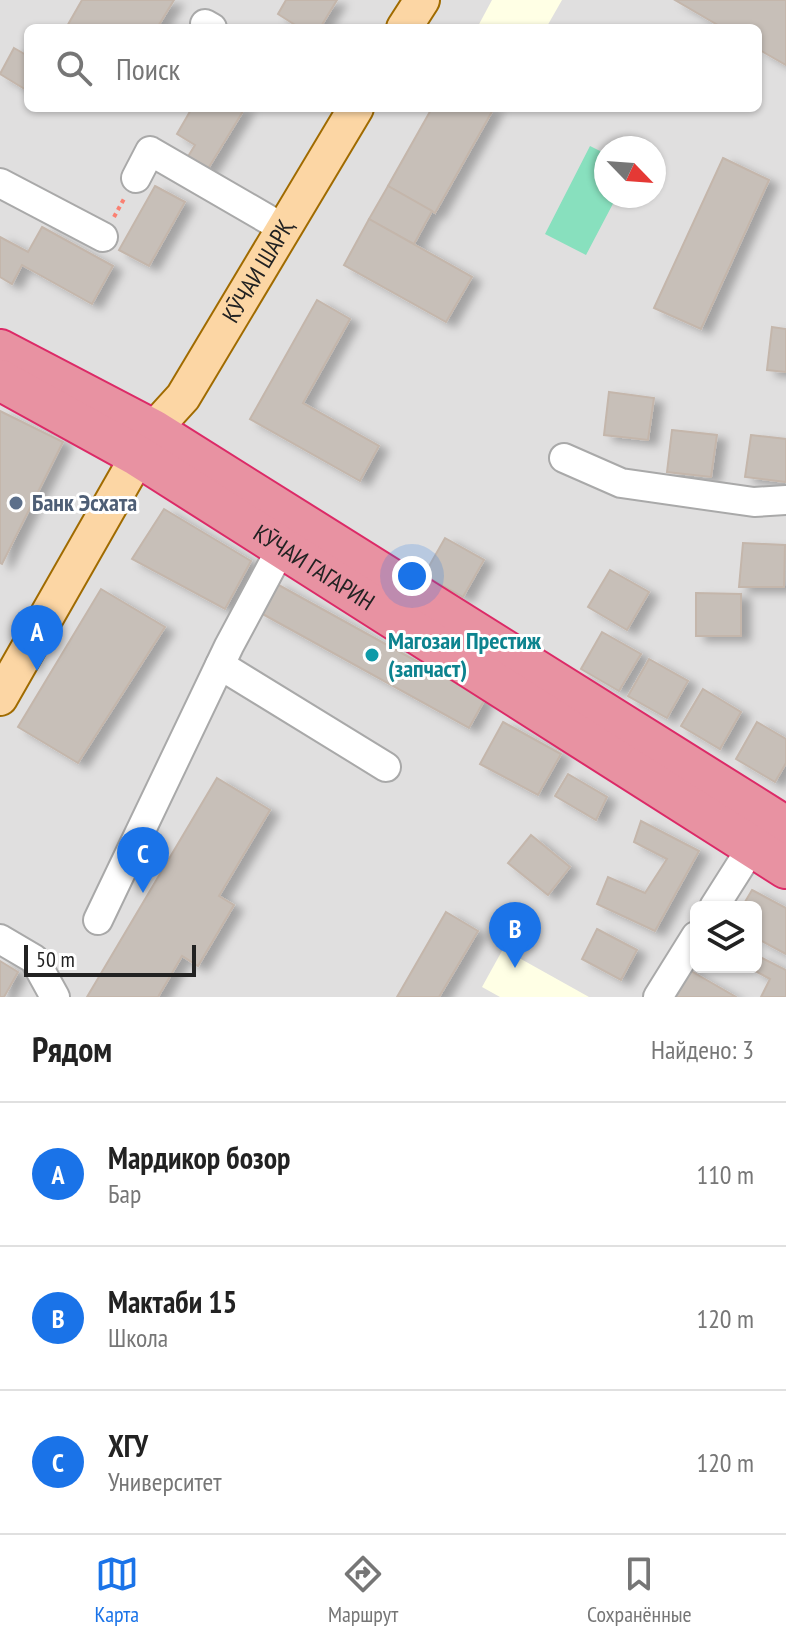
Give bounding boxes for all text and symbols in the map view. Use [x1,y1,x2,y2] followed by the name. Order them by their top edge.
[24,24,762,112] search box
[52,46,96,90] icon: search
[116,49,180,88] text: Поиск
[594,136,666,208] north arrow
[215,214,301,328] street label: КӮЧАИ ШАРҚ
[32,487,137,518] place label: Банк Эсхата
[7,494,25,512] marker: Банк Эсхата
[248,517,381,617] street label: КӮЧАИ ГАГАРИН
[392,556,432,596] your location
[11,605,63,671] pin: A
[388,625,542,684] place label: Магозаи Престиж (запчаст)
[363,646,381,664] marker: Магозаи Престиж (запчаст)
[117,827,169,893] pin: C
[690,901,762,973] map controls
[690,901,762,973] button: layers
[489,902,541,968] pin: B
[24,941,196,977] scale bar
[36,945,75,973] text: 50 m
[32,1027,112,1071] text: Рядом
[651,1033,754,1066] text: Найдено: 3
[108,1138,290,1177] text: Мардикор бозор
[51,1158,65,1191] text: A
[696,1158,754,1191] text: 110 m
[108,1177,141,1210] text: Бар
[108,1282,237,1321] text: Мактаби 15
[52,1302,64,1335] text: B
[696,1302,754,1335] text: 120 m
[108,1321,168,1354] text: Школа
[108,1426,148,1465] text: ХГУ
[52,1446,64,1479] text: C
[696,1446,754,1479] text: 120 m
[108,1465,222,1498] text: Университет
[94,1552,139,1628] tab: Карта
[328,1552,398,1628] tab: Маршрут
[587,1552,692,1628] tab: Сохранённые

